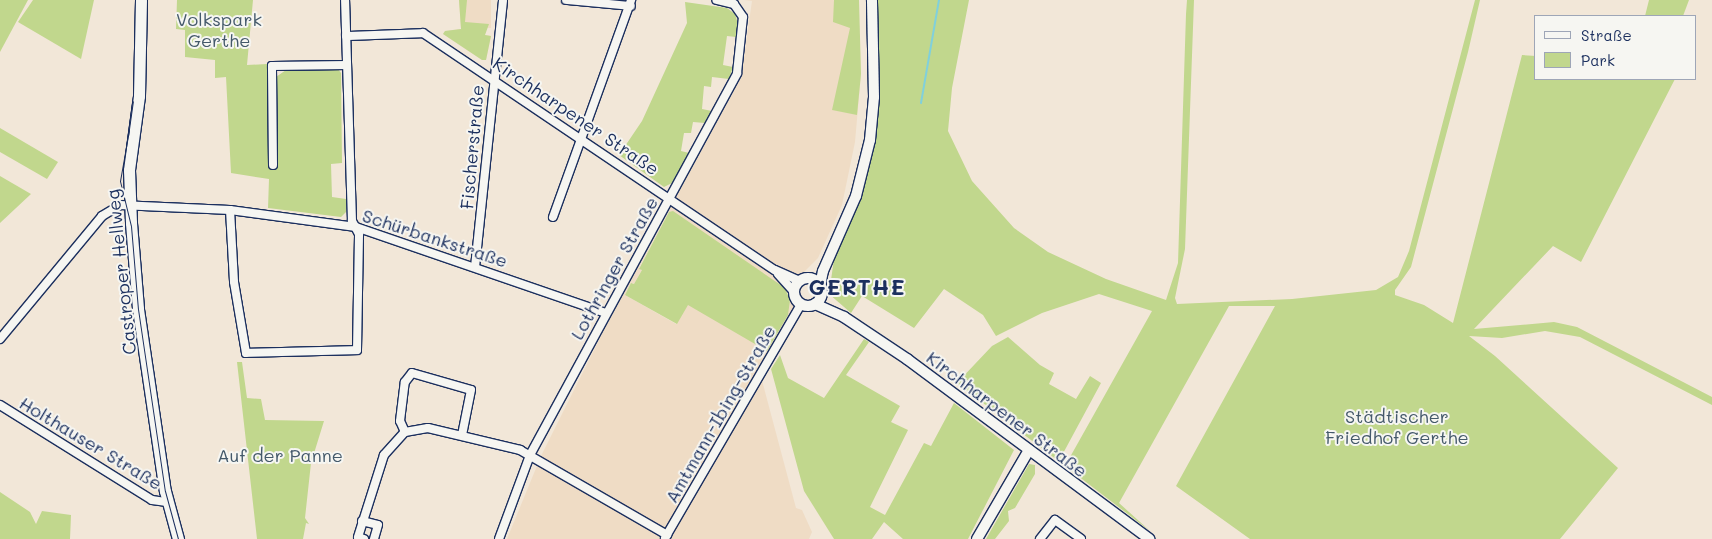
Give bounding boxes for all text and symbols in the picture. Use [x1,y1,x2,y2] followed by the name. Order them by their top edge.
[176,9,262,52] park label: Volkspark Gerthe
[1534,15,1697,80] legend
[1581,25,1632,45] text: Straße
[1581,50,1615,70] text: Park
[489,52,663,180] street label: Kirchharpener Straße
[456,84,488,210] street label: Fischerstraße
[102,188,140,356] street label: Castroper Hellweg
[566,193,662,343] street label: Lothringer Straße
[360,204,510,272] street label: Schürbankstraße
[808,274,906,300] district label: GERTHE
[660,321,780,507] street label: Amtmann-Ibing-Straße
[922,347,1092,481] street label: Kirchharpener Straße
[16,392,166,494] street label: Holthauser Straße
[1325,406,1469,448] park label: Städtischer Friedhof Gerthe
[217,444,343,466] park label: Auf der Panne

